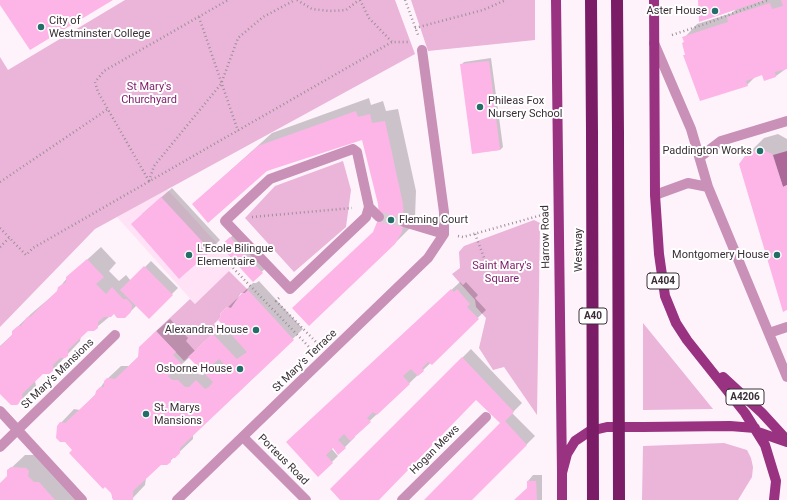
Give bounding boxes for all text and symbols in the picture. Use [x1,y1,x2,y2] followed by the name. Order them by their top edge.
[647,4,707,18] place label: Aster House
[710,6,720,16] marker: Aster House
[49,14,150,40] place label: City of Westminster College
[36,22,46,32] marker: City of Westminster College
[121,80,177,106] park label: St Mary's Churchyard
[488,94,562,120] place label: Phileas Fox Nursery School
[475,102,485,112] marker: Phileas Fox Nursery School
[662,144,752,158] place label: Paddington Works
[755,146,765,156] marker: Paddington Works
[539,205,553,269] street label: Harrow Road
[399,213,468,227] place label: Fleming Court
[386,215,396,225] marker: Fleming Court
[572,228,586,272] street label: Westway
[197,242,273,268] place label: L'Ecole Bilingue Elementaire
[672,248,769,262] place label: Montgomery House
[184,250,194,260] marker: L'Ecole Bilingue Elementaire
[772,250,782,260] marker: Montgomery House
[472,259,532,285] park label: Saint Mary's Square
[647,273,679,289] road number: A404
[579,308,607,324] road number: A40
[165,323,248,337] place label: Alexandra House
[251,325,261,335] marker: Alexandra House
[270,327,340,395] street label: St Mary's Terrace
[19,336,97,412] street label: St Mary's Mansions
[156,362,232,376] place label: Osborne House
[235,364,245,374] marker: Osborne House
[726,389,764,405] road number: A4206
[154,401,202,427] place label: St. Marys Mansions
[141,409,151,419] marker: St. Marys Mansions
[408,423,462,477] street label: Hogan Mews
[255,432,311,488] street label: Porteus Road

